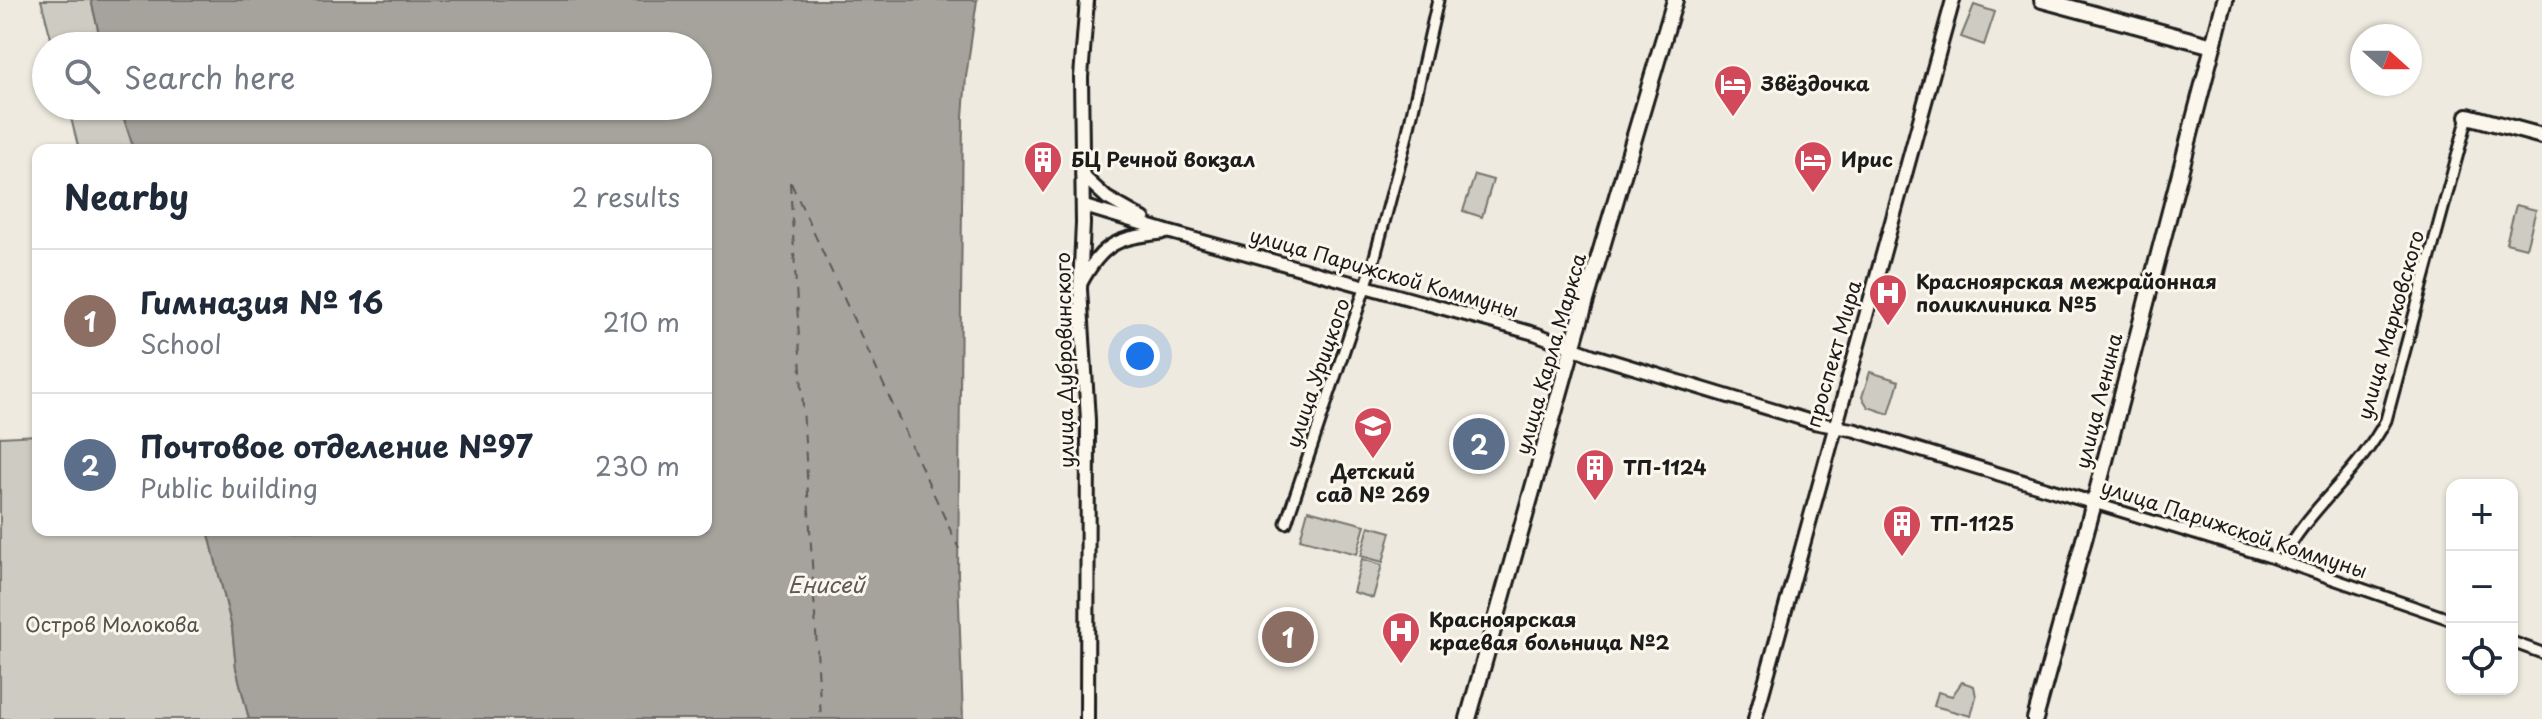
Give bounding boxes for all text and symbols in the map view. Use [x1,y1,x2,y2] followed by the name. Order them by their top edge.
[2350,24,2422,96] north arrow
[32,32,712,120] search box
[60,54,104,98] icon: search
[124,54,296,99] text: Search here
[1712,63,1754,118] hotel icon: Звёздочка
[1760,68,1870,98] place label: Звёздочка
[1022,139,1064,194] building icon: БЦ Речной вокзал
[1792,139,1834,194] hotel icon: Ирис
[1071,144,1256,174] place label: БЦ Речной вокзал
[1841,144,1893,174] place label: Ирис
[64,170,189,222] text: Nearby
[572,177,680,216] text: 2 results
[1246,219,1522,325] street label: улица Парижской Коммуны
[2349,226,2431,423] street label: улица Марковского
[1507,249,1593,458] street label: улица Карла Маркса
[1047,252,1081,468] street label: улица Дубровинского
[1916,266,2217,319] place label: Красноярская межрайонная поликлиника №5
[1867,272,1909,327] hospital icon: Красноярская межрайонная поликлиника №5
[1798,276,1869,431] street label: проспект Мира
[140,279,383,324] text: Гимназия № 16
[1277,294,1357,452] street label: улица Урицкого
[84,302,96,341] text: 1
[603,302,680,341] text: 210 m
[140,324,222,363] text: School
[2067,329,2129,472] street label: улица Ленина
[1120,336,1160,376] your location
[1352,405,1394,460] school or university icon: Детский сад № 269
[1453,414,1505,474] pin: 2
[140,423,533,468] text: Почтовое отделение №97
[81,446,99,485] text: 2
[595,446,680,485] text: 230 m
[1574,447,1616,502] building icon: ТП-1124
[1623,452,1707,482] place label: ТП-1124
[1316,456,1430,509] place label: Детский сад № 269
[140,468,318,507] text: Public building
[2097,471,2371,585] street label: улица Парижской Коммуны
[2446,479,2518,695] map controls
[2446,479,2518,551] button: +
[1881,503,1923,558] building icon: ТП-1125
[1930,508,2014,538] place label: ТП-1125
[2446,551,2518,623] button: −
[788,567,866,600] water label: Енисей
[1429,604,1670,657] place label: Красноярская краевая больница №2
[1262,607,1314,667] pin: 1
[25,609,200,639] park label: Остров Молокова
[1380,610,1422,665] hospital icon: Красноярская краевая больница №2
[2446,623,2518,695] button: locate

